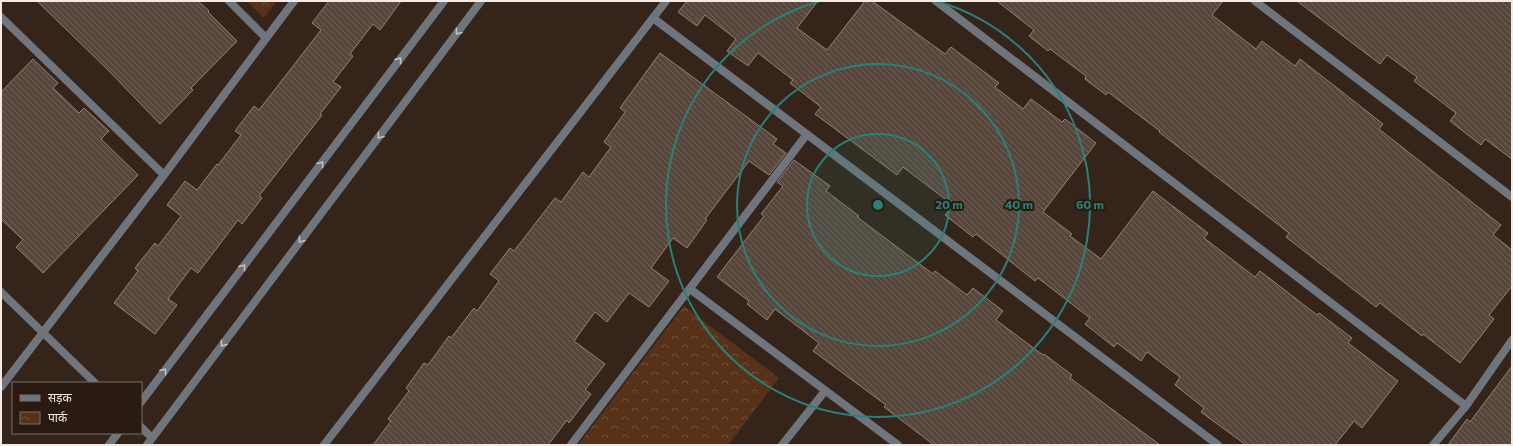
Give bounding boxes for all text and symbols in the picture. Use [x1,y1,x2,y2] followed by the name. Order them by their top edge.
[456,28,463,35] one-way arrow
[395,57,402,64] one-way arrow
[377,132,384,139] one-way arrow
[316,161,323,168] one-way arrow
[935,197,963,211] text: 20 m
[1005,197,1033,211] text: 40 m
[1076,197,1104,211] text: 60 m
[871,198,885,212] centre of rings
[299,235,306,242] one-way arrow
[238,265,245,272] one-way arrow
[221,339,228,346] one-way arrow
[160,369,167,376] one-way arrow
[12,382,142,434] legend
[48,390,73,405] text: सड़क
[48,410,68,424] text: पार्क

